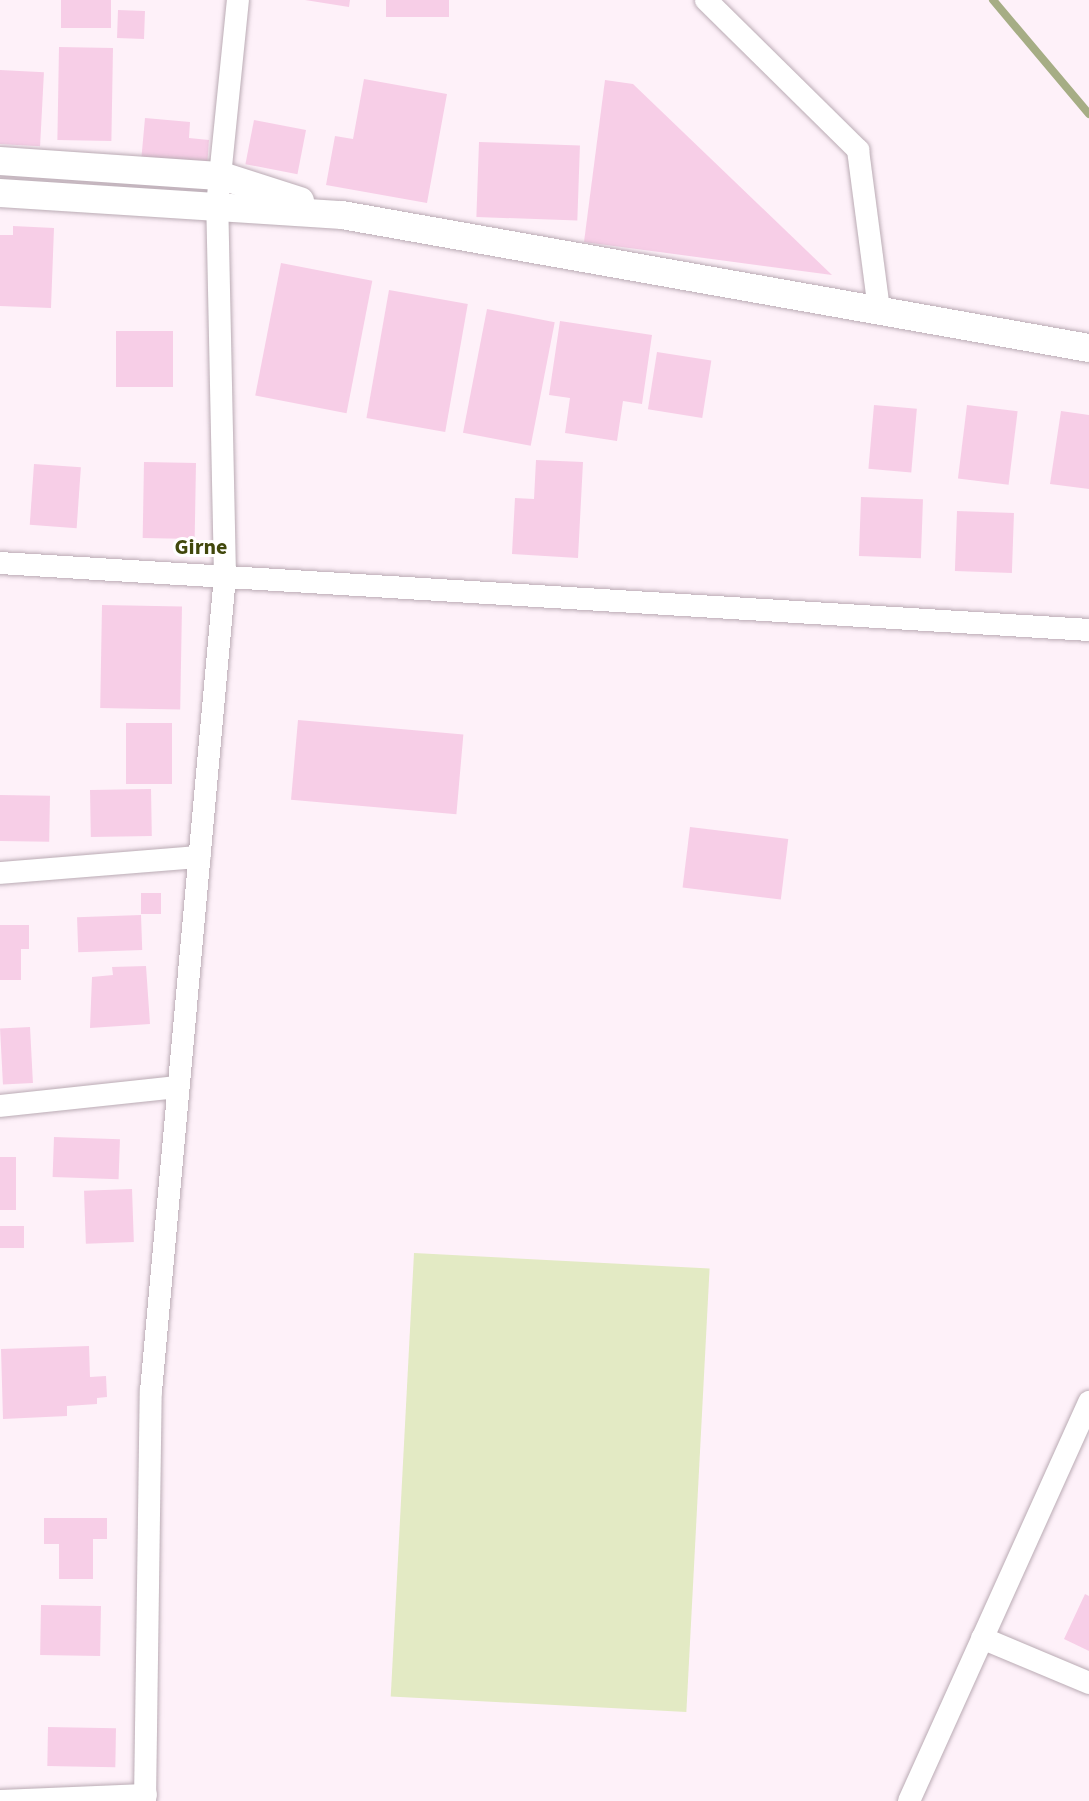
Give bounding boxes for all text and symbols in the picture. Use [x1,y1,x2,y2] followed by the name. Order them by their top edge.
[175,535,227,561] district label: Girne

